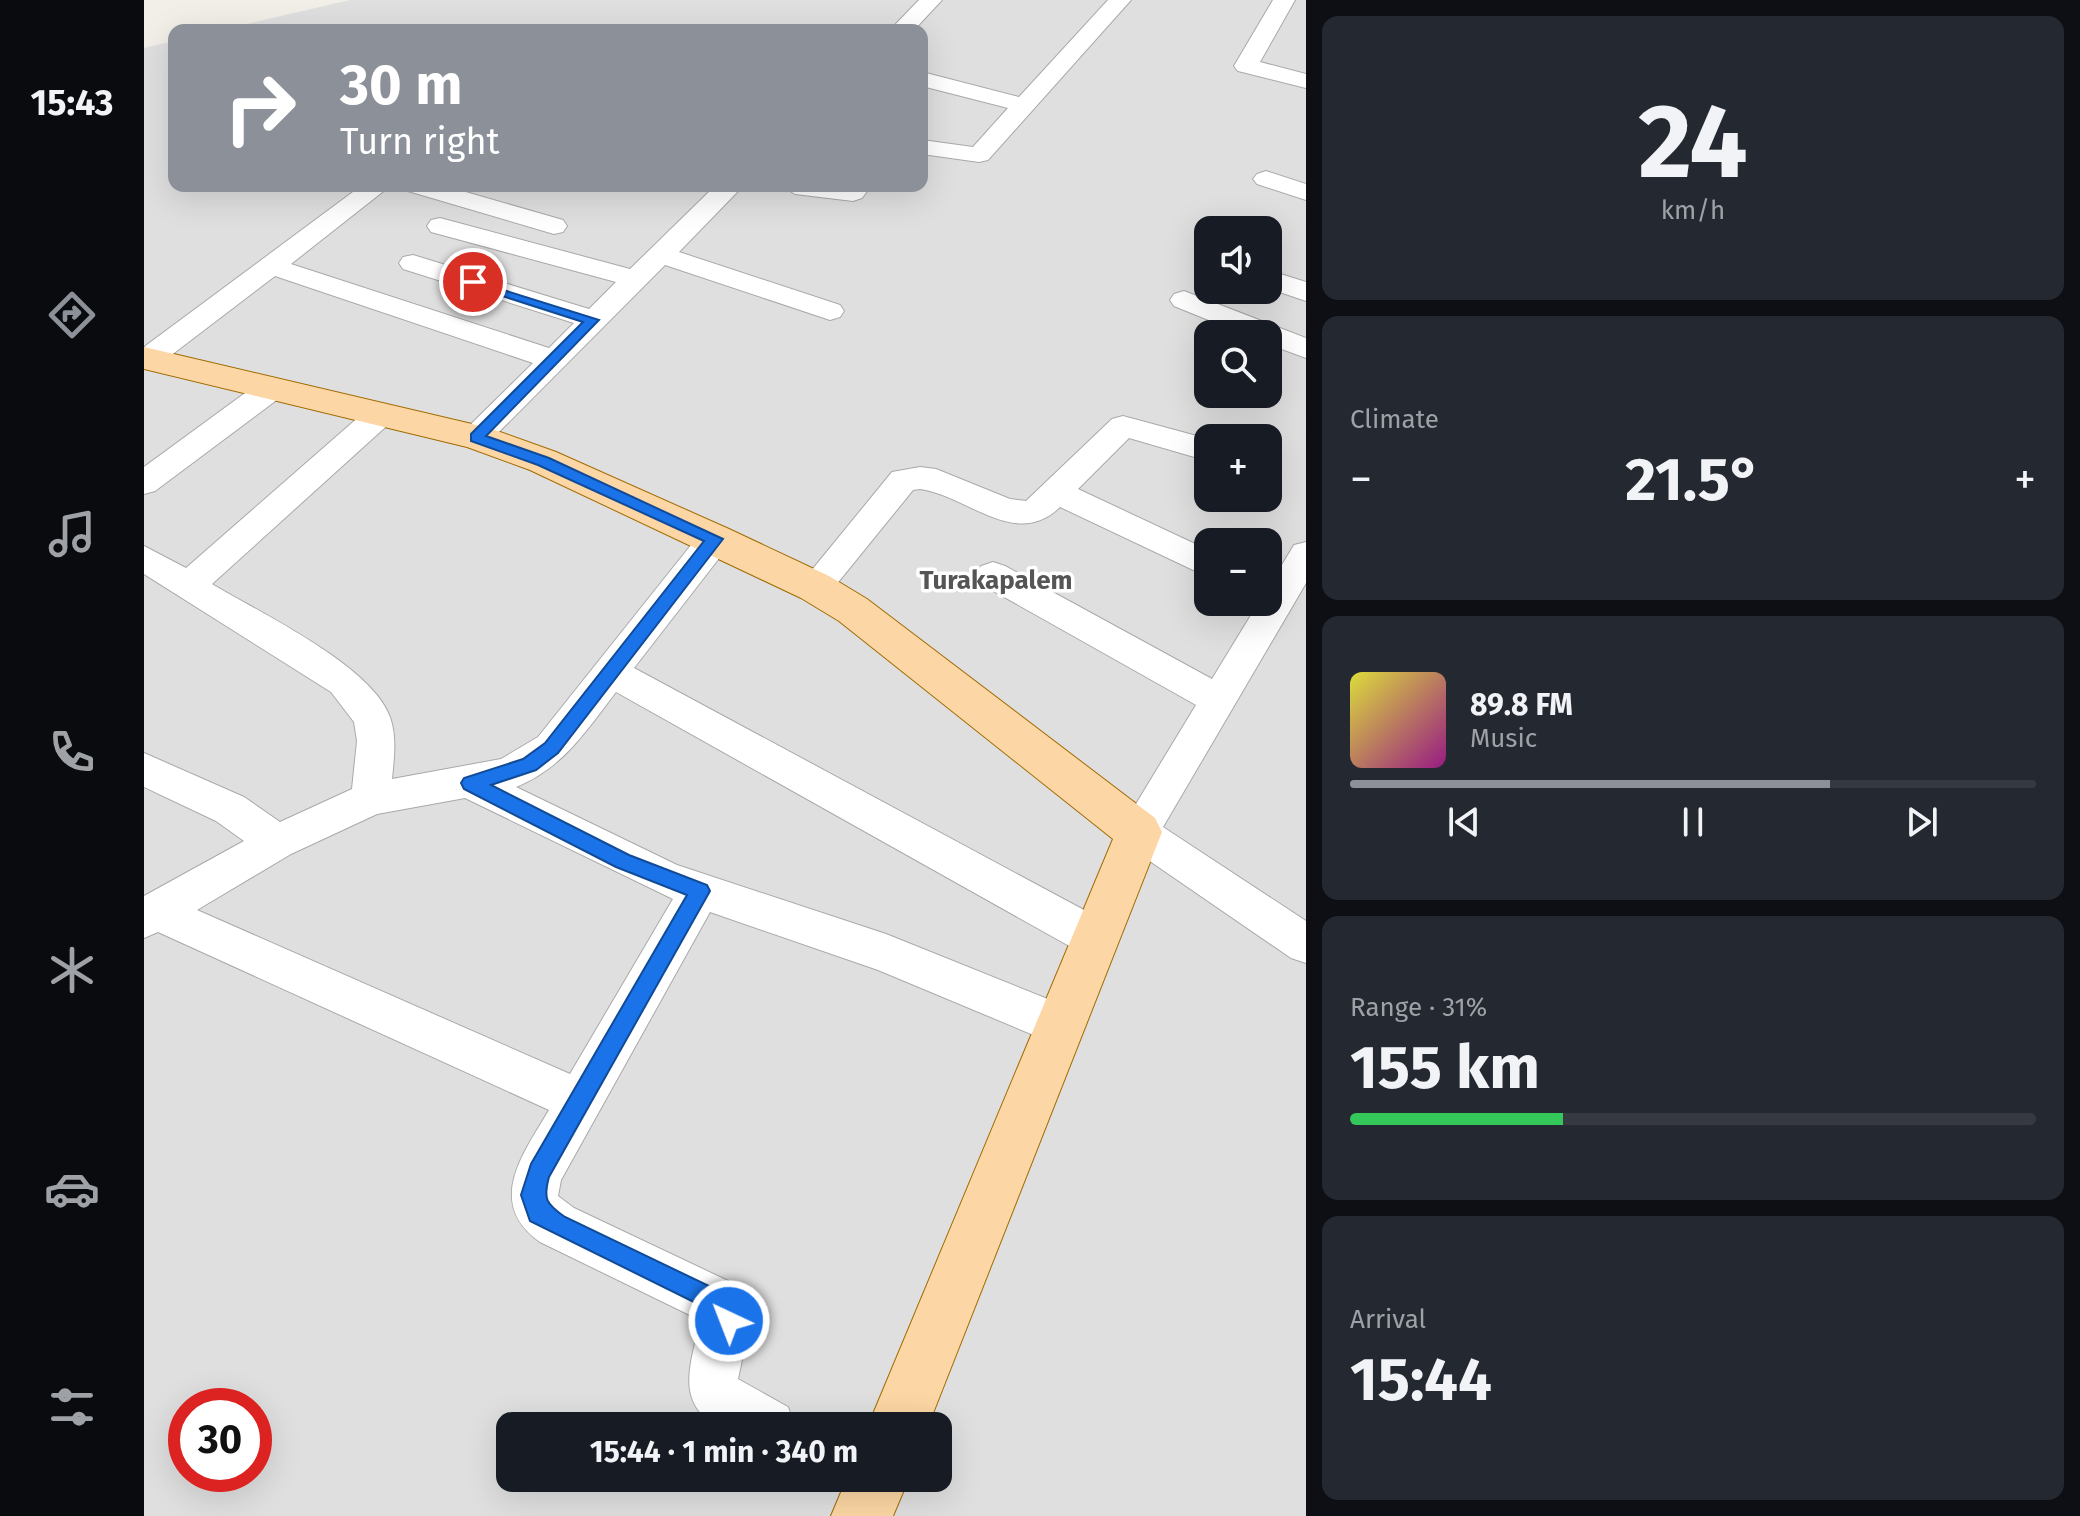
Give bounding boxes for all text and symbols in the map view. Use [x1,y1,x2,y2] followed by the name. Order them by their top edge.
[340,52,462,119] text: 30 m
[208,56,312,160] icon: right
[1638,80,1748,205] text: 24
[31,81,113,125] text: 15:43
[340,120,500,164] text: Turn right
[1661,195,1725,226] text: km/h
[1194,216,1282,616] map controls
[1194,216,1282,304] button: sound
[439,248,507,316] pin
[451,260,495,304] icon: arrive
[44,287,100,343] icon: directions
[1194,320,1282,408] button: search
[1350,404,1439,435] text: Climate
[1194,424,1282,512] button: +
[1625,444,1761,516] text: 21.5°
[1350,453,1372,506] text: −
[2014,453,2036,506] text: +
[44,506,100,562] icon: music
[1194,528,1282,616] button: −
[919,565,1073,596] district label: Turakapalem
[1470,687,1573,723] text: 89.8 FM
[1470,723,1537,754] text: Music
[44,724,100,780] icon: phone
[1442,800,1486,844] icon: previous
[1671,800,1715,844] icon: pause
[1900,800,1944,844] icon: next
[44,942,100,998] icon: climate
[1350,992,1487,1023] text: Range · 31%
[1350,1032,1540,1104] text: 155 km
[44,1161,100,1217] icon: car
[687,1279,771,1363] position arrow
[1350,1304,1426,1335] text: Arrival
[1350,1344,1492,1416] text: 15:44
[44,1379,100,1435] icon: filters
[168,1388,272,1492] speed limit sign: 30
[590,1434,858,1470] text: 15:44 · 1 min · 340 m

